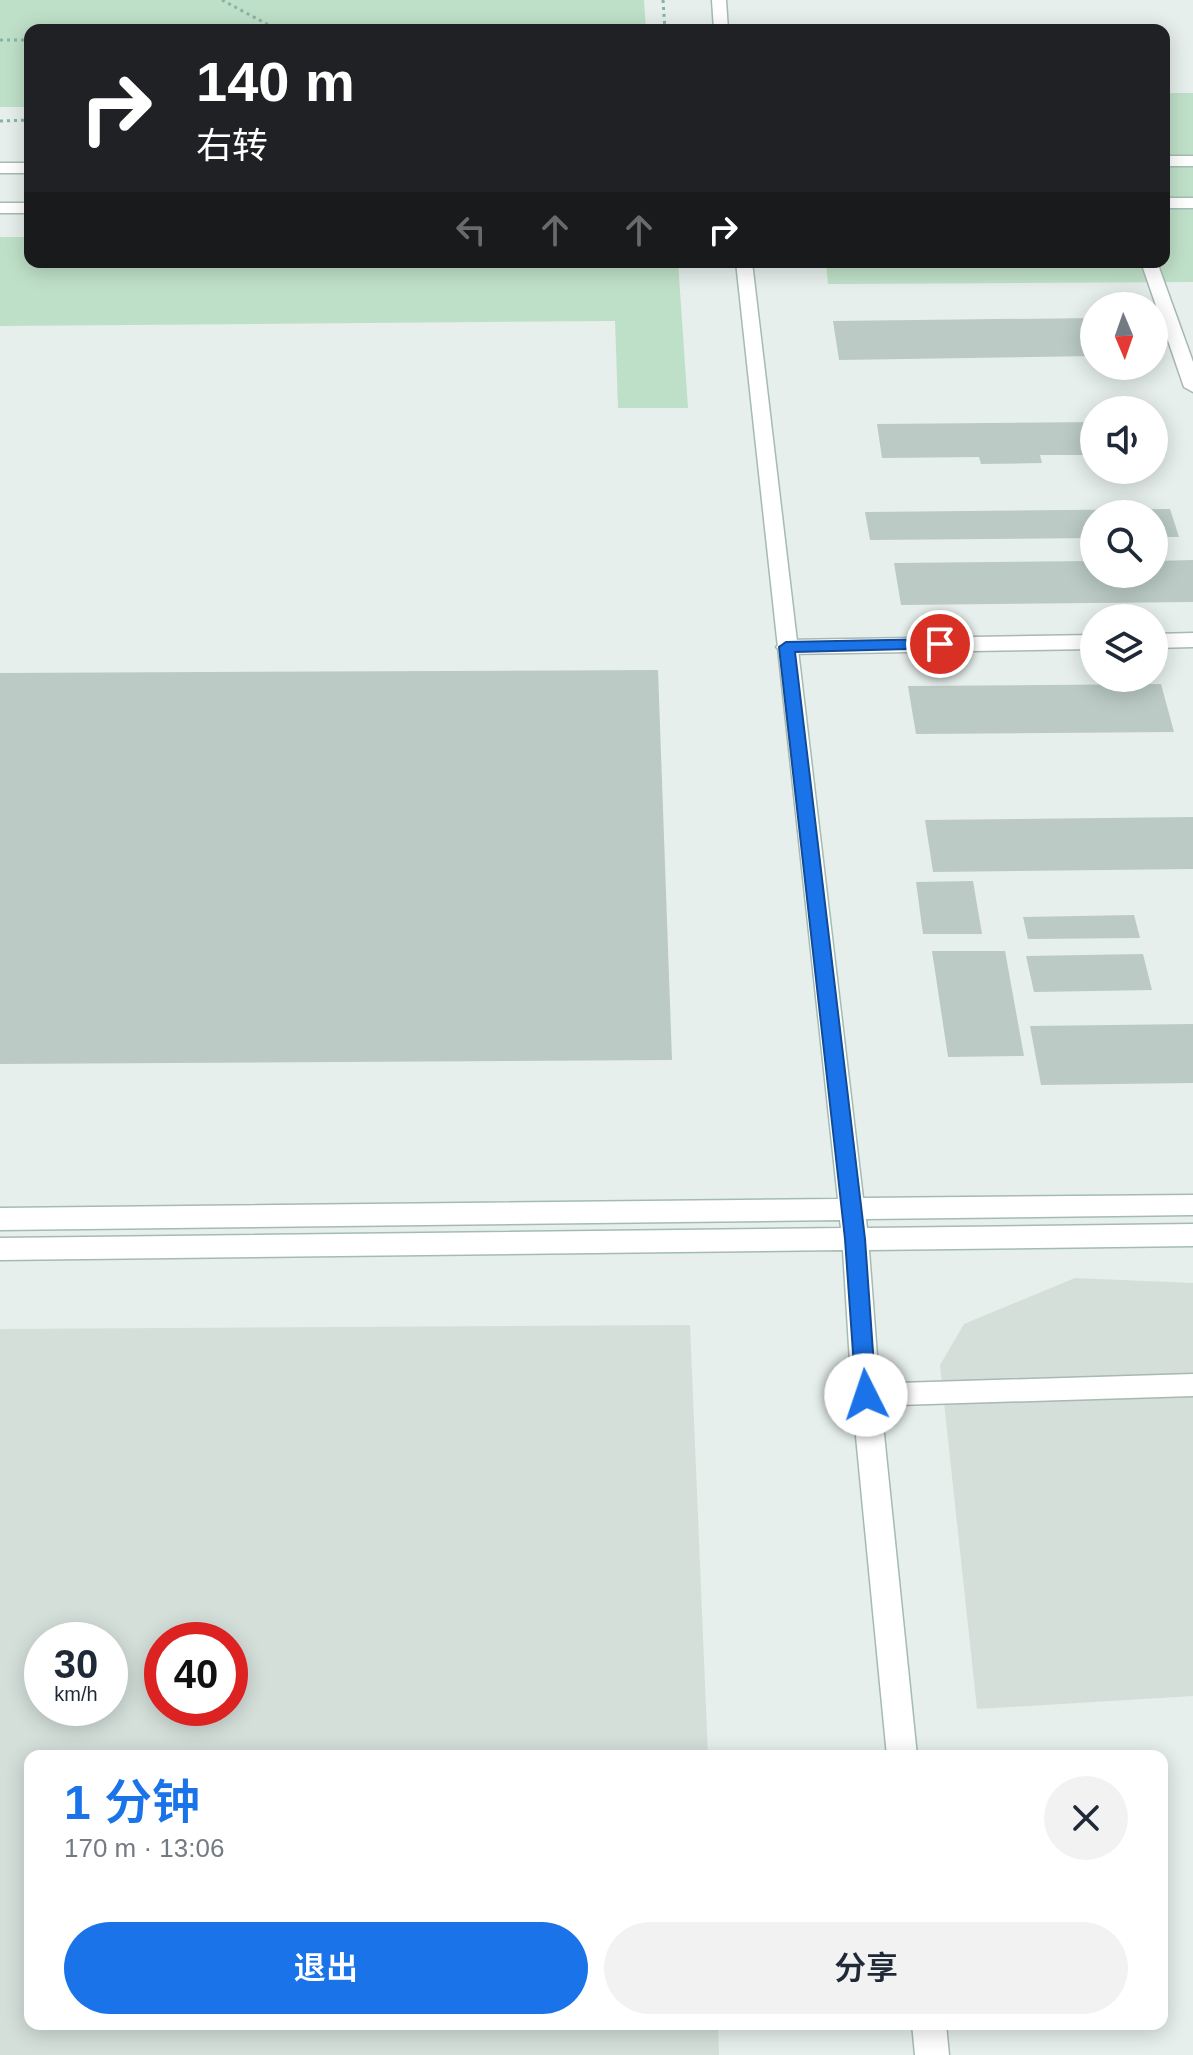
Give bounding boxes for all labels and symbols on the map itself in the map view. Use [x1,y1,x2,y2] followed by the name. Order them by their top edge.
[1080,292,1168,380] north arrow
[906,610,974,678] pin
[824,1353,908,1437] position arrow
[144,1622,248,1726] speed limit sign: 40

